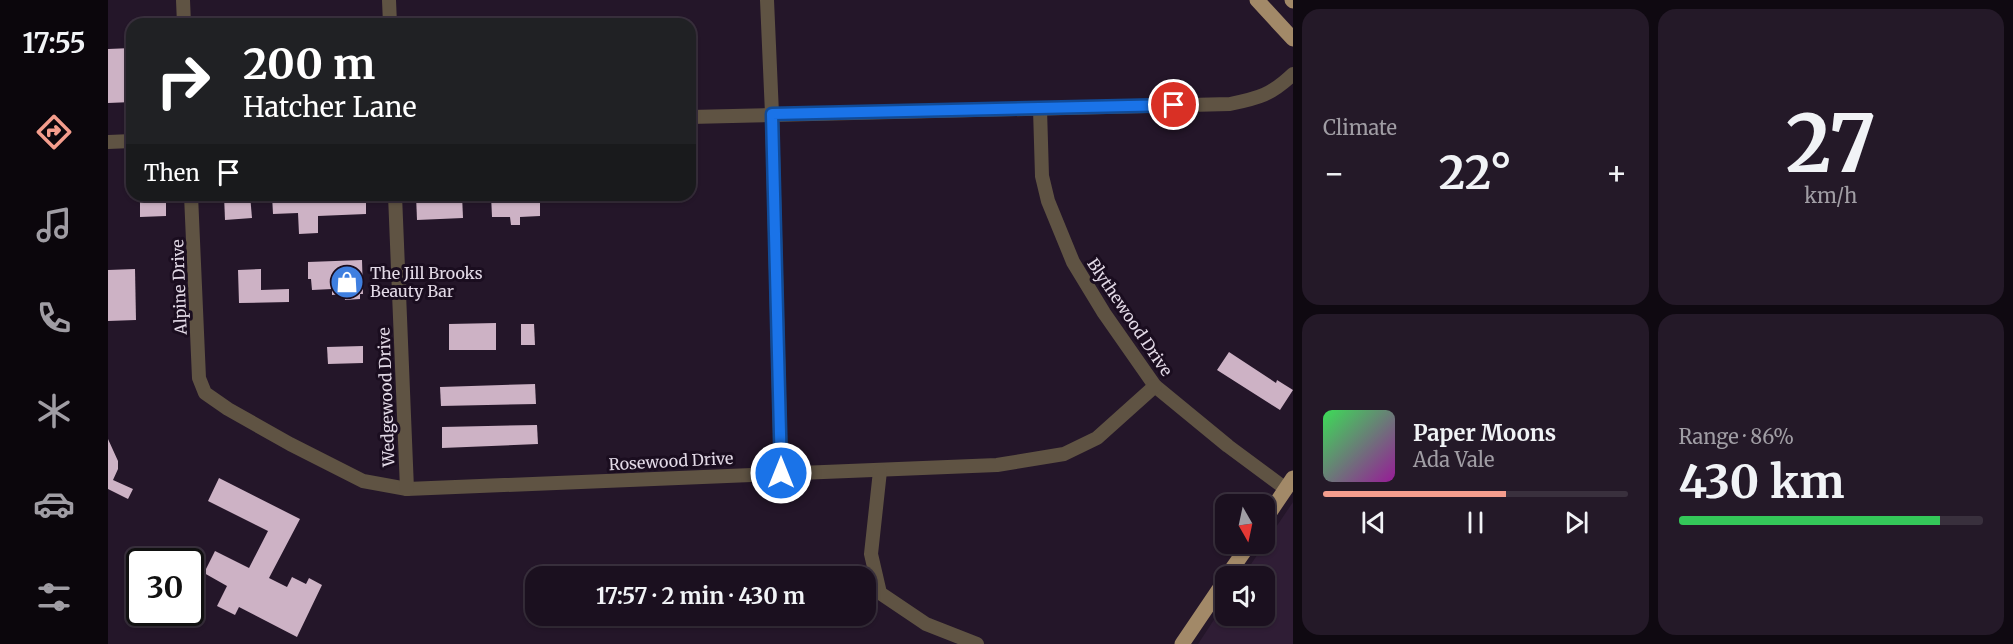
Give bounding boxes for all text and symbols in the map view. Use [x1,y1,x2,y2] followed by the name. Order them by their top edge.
[23,26,85,60] text: 17:55
[243,38,375,90] text: 200 m
[144,42,222,120] icon: right
[1148,79,1199,130] pin
[1157,88,1190,121] icon: arrive
[243,90,416,124] text: Hatcher Lane
[1786,95,1876,193] text: 27
[33,111,75,153] icon: directions
[1323,115,1397,140] text: Climate
[1439,145,1512,201] text: 22°
[1323,153,1345,194] text: −
[1605,153,1628,194] text: +
[212,156,245,189] icon: arrive
[144,159,200,187] text: Then
[1804,183,1857,208] text: km/h
[33,204,75,246] icon: music
[167,239,191,336] street label: Alpine Drive
[1083,254,1177,380] street label: Blythewood Drive
[370,263,483,301] place label: The Jill Brooks Beauty Bar
[329,264,365,300] shop icon: The Jill Brooks Beauty Bar
[33,297,75,339] icon: phone
[374,327,398,468] street label: Wedgewood Drive
[33,390,75,432] icon: climate
[1413,419,1556,447] text: Paper Moons
[1679,424,1794,449] text: Range · 86%
[749,441,813,505] position arrow
[1413,447,1494,472] text: Ada Vale
[608,448,734,474] street label: Rosewood Drive
[1679,454,1845,510] text: 430 km
[33,483,75,525] icon: car
[1215,494,1275,554] north arrow
[1215,494,1275,626] map controls
[1357,506,1390,539] icon: previous
[1459,506,1492,539] icon: pause
[1560,506,1593,539] icon: next
[126,548,204,626] speed limit sign: 30
[1215,566,1275,626] button: sound
[33,576,75,618] icon: filters
[596,582,805,610] text: 17:57 · 2 min · 430 m

